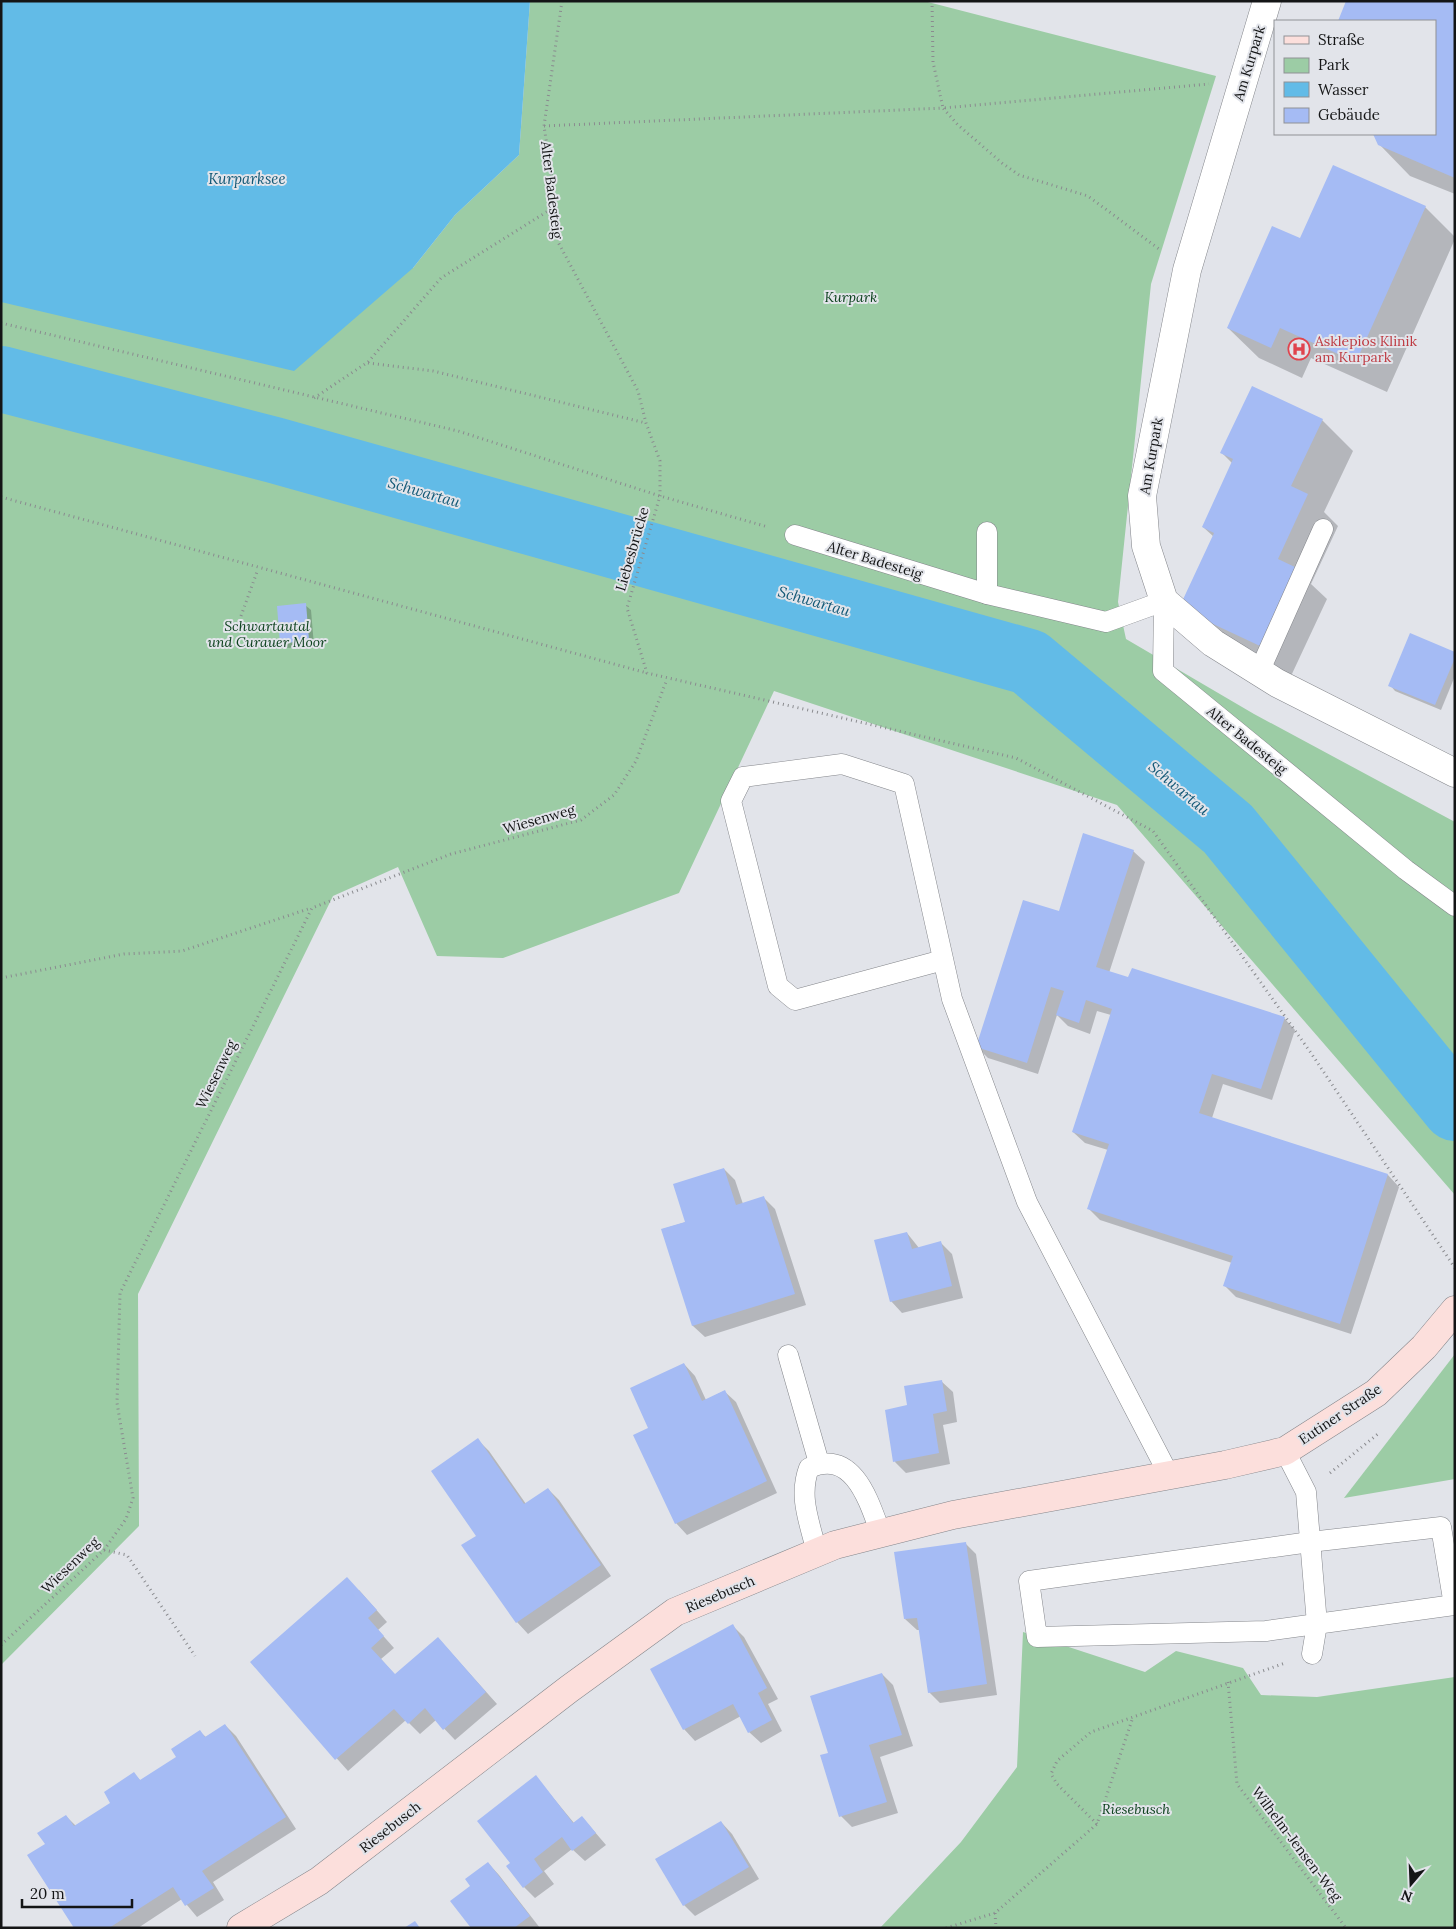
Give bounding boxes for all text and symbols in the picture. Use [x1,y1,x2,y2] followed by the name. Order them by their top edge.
[1274,20,1436,135] legend
[1229,23,1269,104] street label: Am Kurpark
[1318,30,1365,49] text: Straße
[1318,55,1349,74] text: Park
[1318,80,1369,99] text: Wasser
[1318,105,1380,124] text: Gebäude
[537,139,567,240] street label: Alter Badesteig
[208,169,286,188] water label: Kurparksee
[825,288,877,306] park label: Kurpark
[1314,332,1418,366] place label: Asklepios Klinik am Kurpark
[1287,337,1311,361] hospital icon: Asklepios Klinik am Kurpark
[1135,416,1167,497] street label: Am Kurpark
[386,473,462,511] water label: Schwartau
[611,504,653,593] street label: Liebesbrücke
[824,537,925,583] street label: Alter Badesteig
[776,582,852,620] water label: Schwartau
[208,617,327,651] park label: Schwartautal und Curauer Moor
[1202,701,1291,778] street label: Alter Badesteig
[1145,757,1213,819] water label: Schwartau
[501,800,577,838] street label: Wiesenweg
[192,1037,240,1111] street label: Wiesenweg
[1295,1380,1385,1448] street label: Eutiner Straße
[37,1533,103,1597] street label: Wiesenweg
[683,1571,757,1617] street label: Riesebusch
[1248,1783,1346,1905] street label: Wilhelm-Jensen-Weg
[356,1797,424,1857] street label: Riesebusch
[1102,1800,1170,1818] park label: Riesebusch
[1386,1859,1436,1909] north arrow
[22,1876,132,1908] scale bar
[30,1884,65,1903] text: 20 m
[1399,1886,1415,1907] text: N

